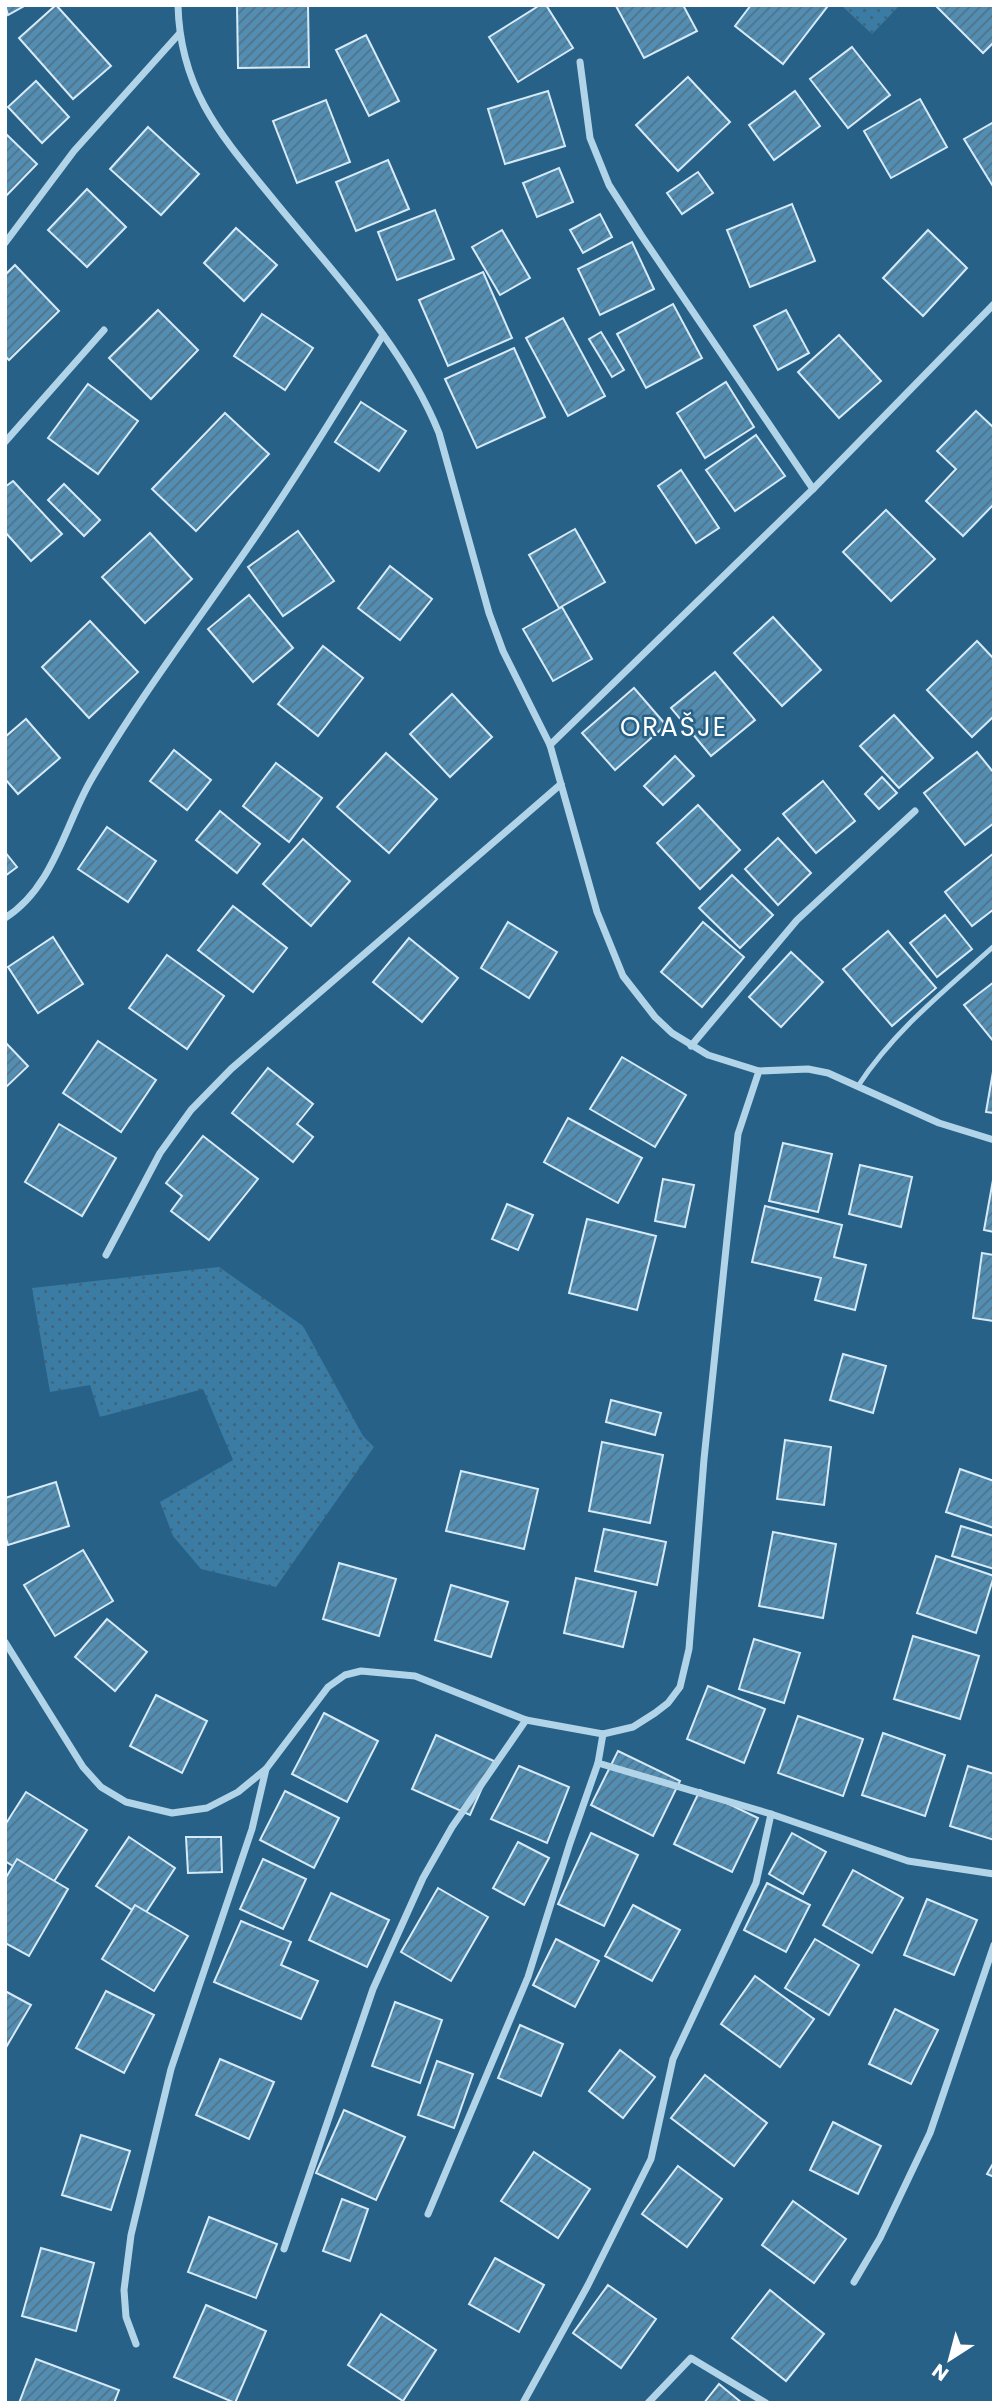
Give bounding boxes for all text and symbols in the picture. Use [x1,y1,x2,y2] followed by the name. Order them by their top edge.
[620,709,728,745] district label: ORAŠJE
[915,2324,985,2394] north arrow
[927,2357,954,2387] text: N

